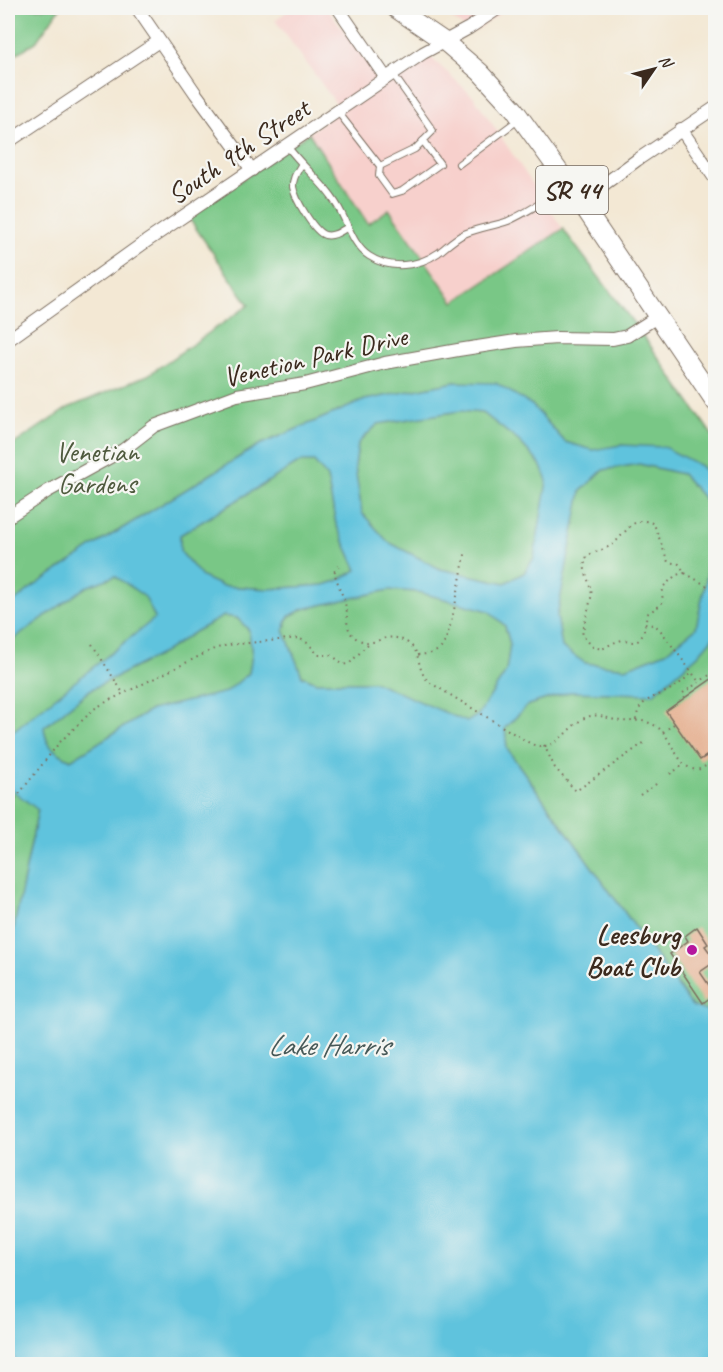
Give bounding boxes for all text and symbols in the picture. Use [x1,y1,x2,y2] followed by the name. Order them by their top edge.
[624,39,684,99] north arrow
[654,51,678,73] text: N
[160,89,318,212] street label: South 9th Street
[536,166,608,214] road number: SR 44
[220,318,412,395] street label: Venetion Park Drive
[55,434,140,501] park label: Venetian Gardens
[586,917,683,984] place label: Leesburg Boat Club
[685,943,699,957] marker: Leesburg Boat Club
[268,1026,394,1064] water label: Lake Harris

